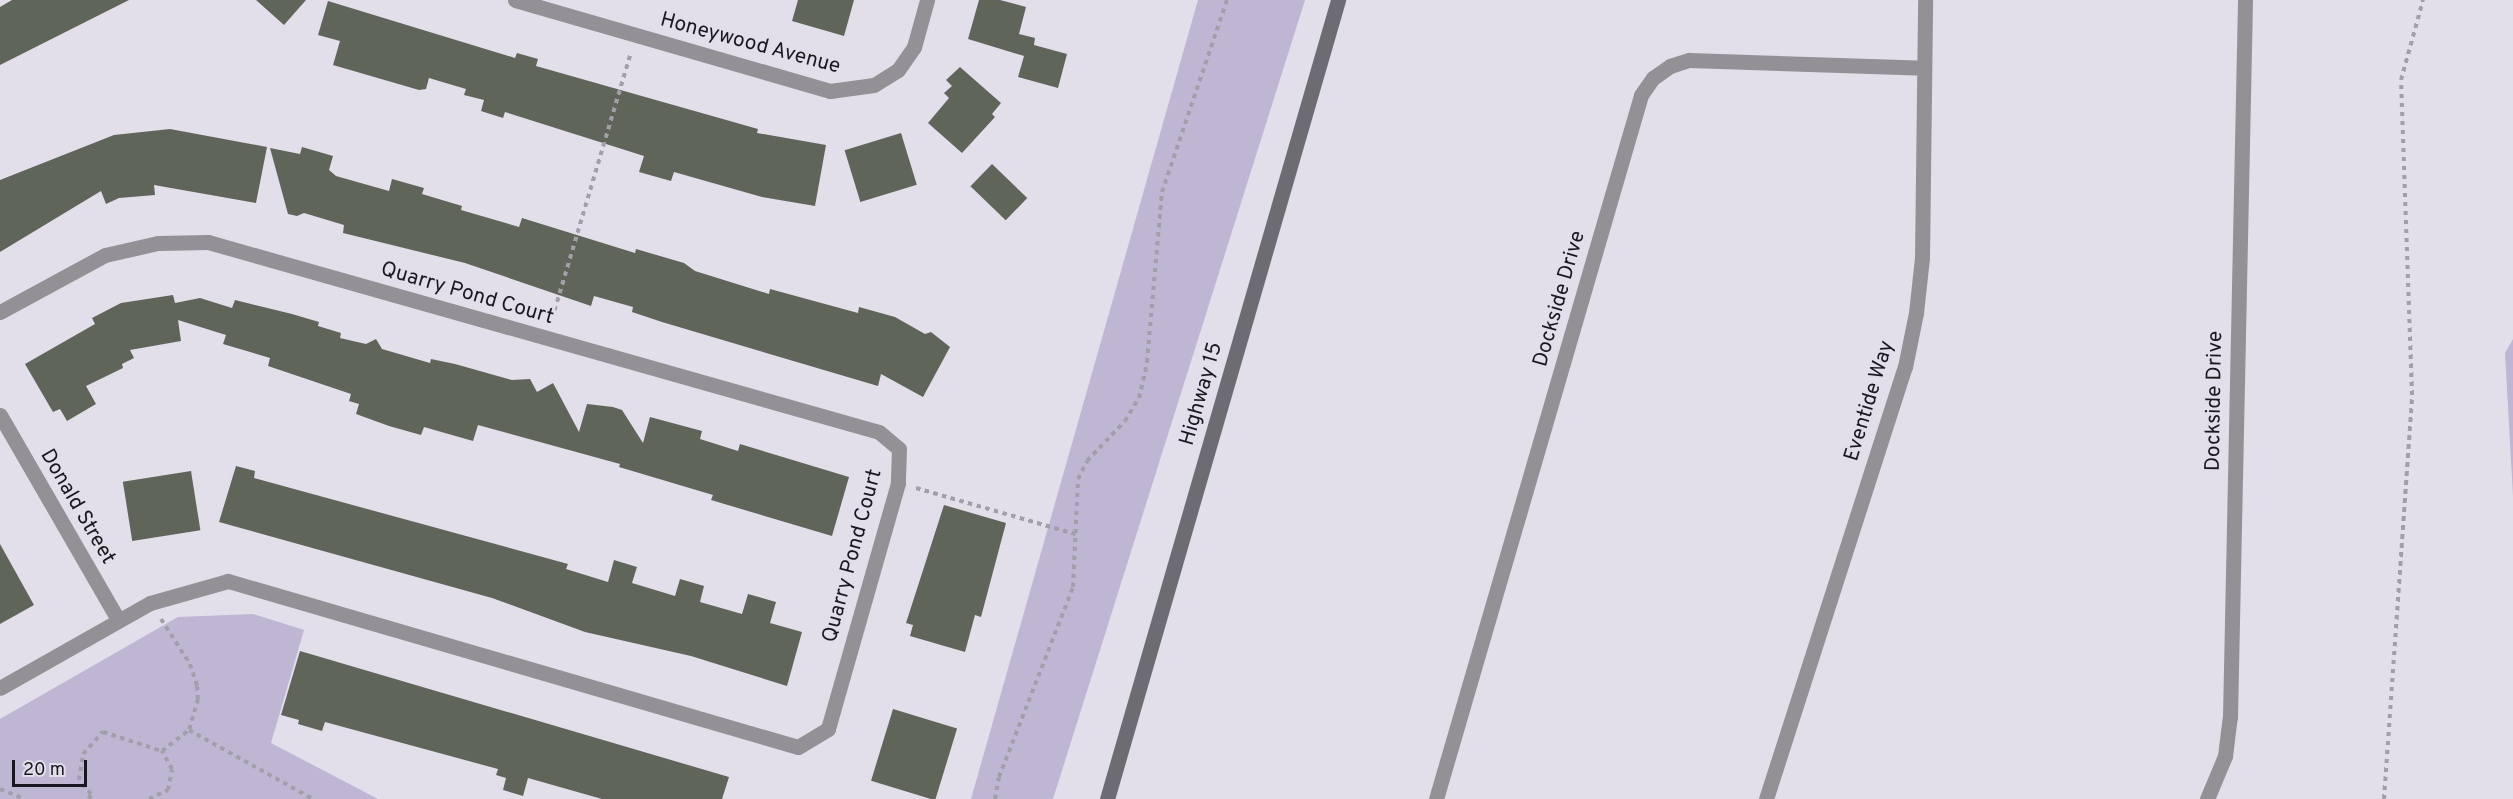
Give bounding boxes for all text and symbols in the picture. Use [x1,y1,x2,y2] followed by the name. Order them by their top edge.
[657,8,843,80] street label: Honeywood Avenue
[1529,228,1591,370] street label: Dockside Drive
[378,257,556,331] street label: Quarry Pond Court
[2201,331,2229,471] street label: Dockside Drive
[1840,337,1900,465] street label: Eventide Way
[1175,339,1229,449] street label: Highway 15
[34,445,120,569] street label: Donald Street
[818,466,888,646] street label: Quarry Pond Court
[15,748,90,786] scale bar
[23,759,65,782] text: 20 m

